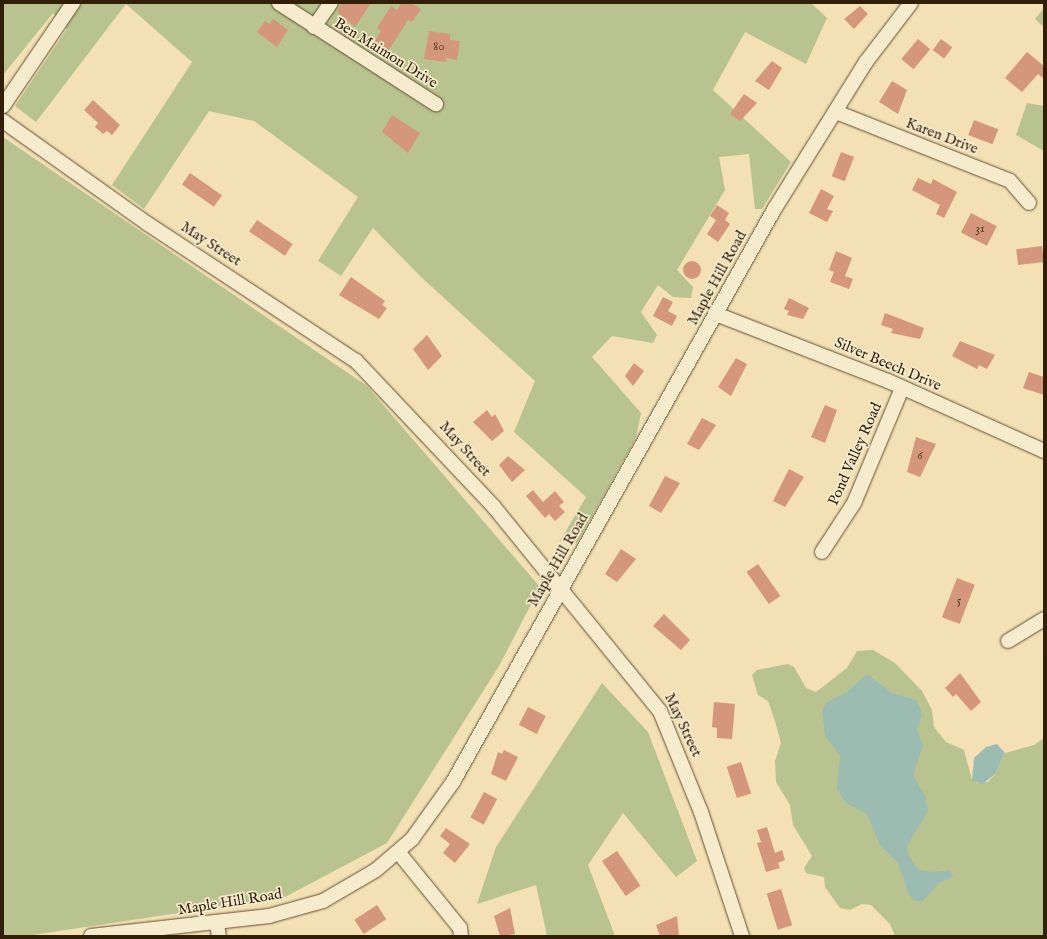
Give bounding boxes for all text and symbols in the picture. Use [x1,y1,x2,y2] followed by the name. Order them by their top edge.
[331,14,441,92] street label: Ben Maimon Drive
[433,39,445,55] house number: 80
[903,114,981,158] street label: Karen Drive
[177,218,245,270] street label: May Street
[975,221,985,237] house number: 31
[684,228,750,328] street label: Maple Hill Road
[832,333,944,395] street label: Silver Beech Drive
[824,400,886,508] street label: Pond Valley Road
[435,418,495,480] street label: May Street
[917,448,923,464] house number: 6
[524,510,592,610] street label: Maple Hill Road
[957,593,961,609] house number: 5
[660,690,706,760] street label: May Street
[177,885,283,919] street label: Maple Hill Road

